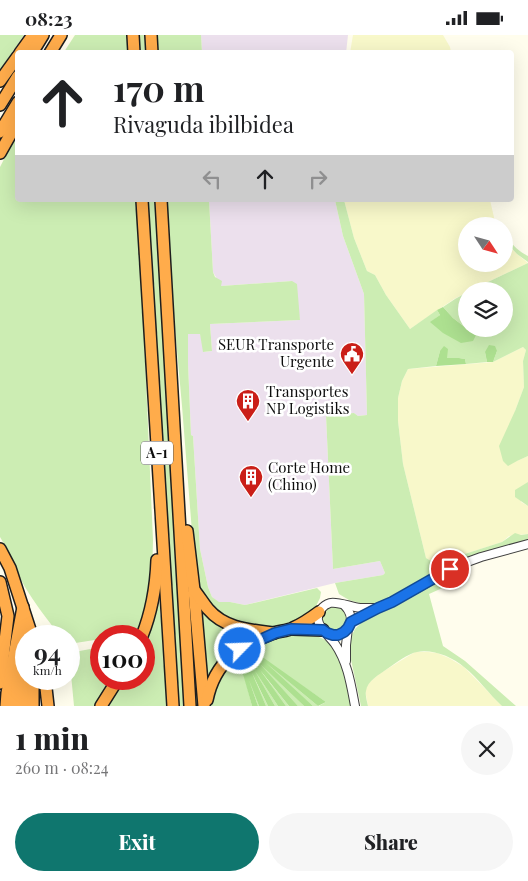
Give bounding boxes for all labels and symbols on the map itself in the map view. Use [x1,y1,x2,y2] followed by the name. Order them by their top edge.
[458,217,512,273] north arrow
[218,334,334,371] place label: SEUR Transporte Urgente
[339,341,365,375] public building icon: SEUR Transporte Urgente
[266,381,349,418] place label: Transportes NP Logistiks
[235,388,261,422] building icon: Transportes NP Logistiks
[141,441,173,464] road number: A-1
[268,457,350,494] place label: Corte Home (Chino)
[238,464,264,498] building icon: Corte Home (Chino)
[429,548,471,590] pin
[213,622,265,674] position arrow
[90,625,155,690] speed limit sign: 100

